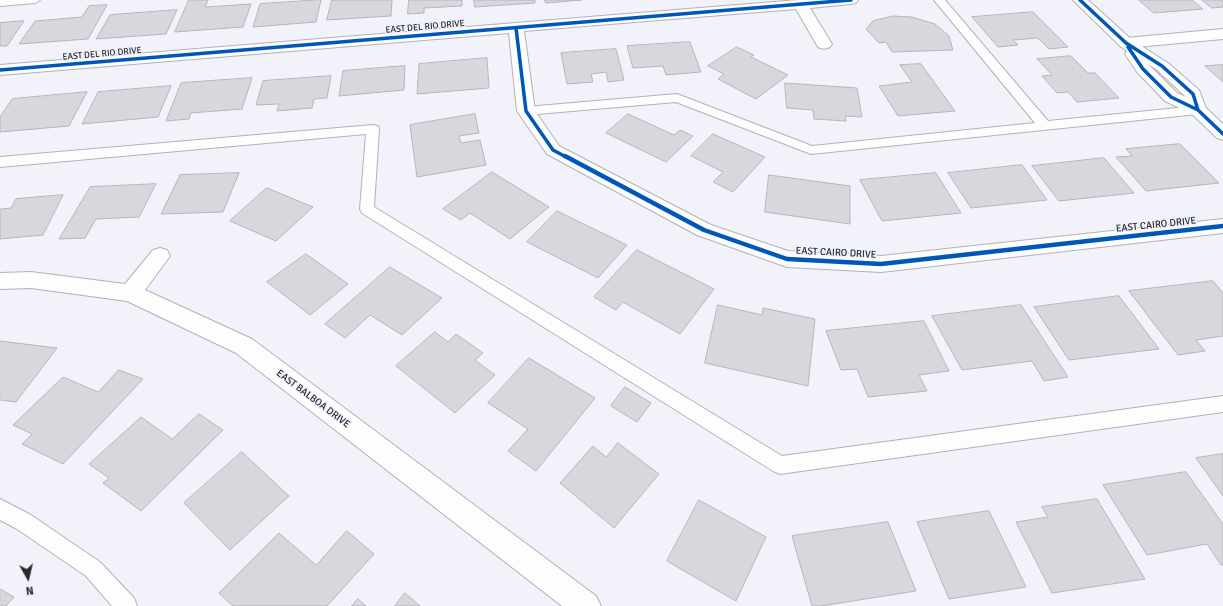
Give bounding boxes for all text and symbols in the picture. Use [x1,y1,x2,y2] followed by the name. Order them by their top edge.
[385,18,465,36] street label: EAST DEL RIO DRIVE
[62,45,142,63] street label: EAST DEL RIO DRIVE
[1115,215,1197,235] street label: EAST CAIRO DRIVE
[795,245,877,261] street label: EAST CAIRO DRIVE
[274,367,352,431] street label: EAST BALBOA DRIVE
[8,558,48,598] north arrow
[25,583,34,597] text: N

